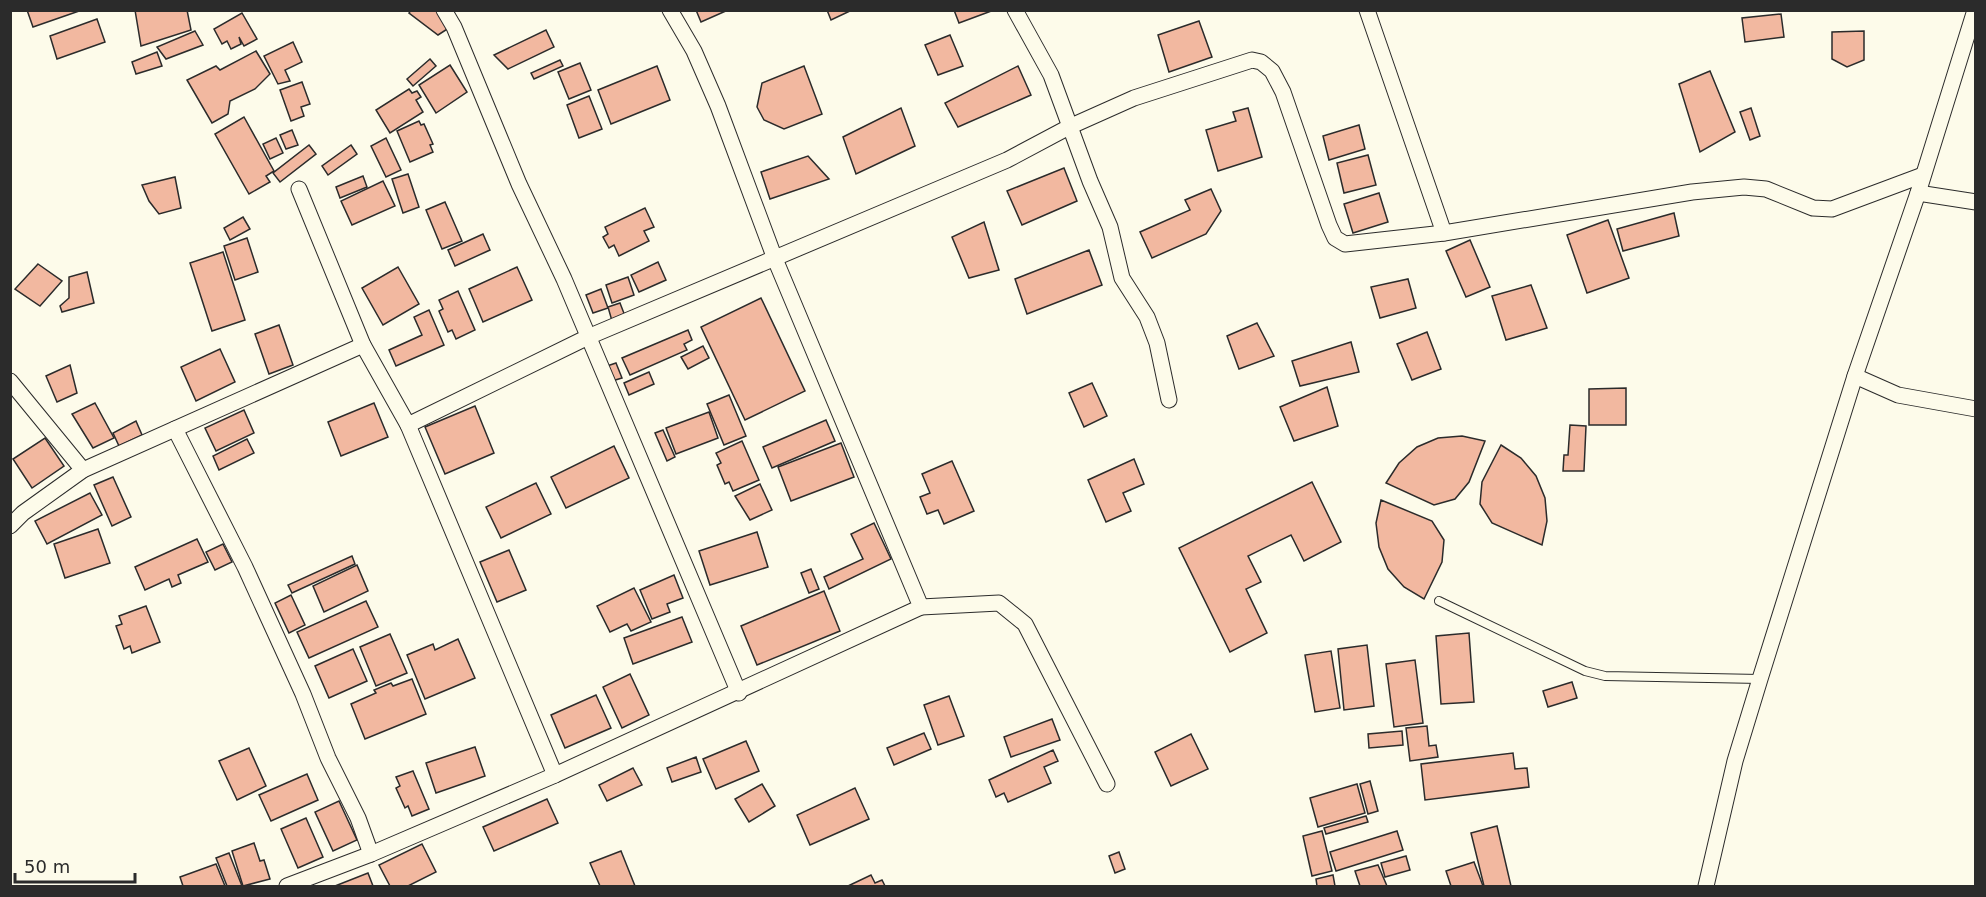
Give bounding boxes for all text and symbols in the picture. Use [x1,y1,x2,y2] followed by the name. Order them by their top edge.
[15,846,135,884] scale bar
[24,856,70,877] text: 50 m

